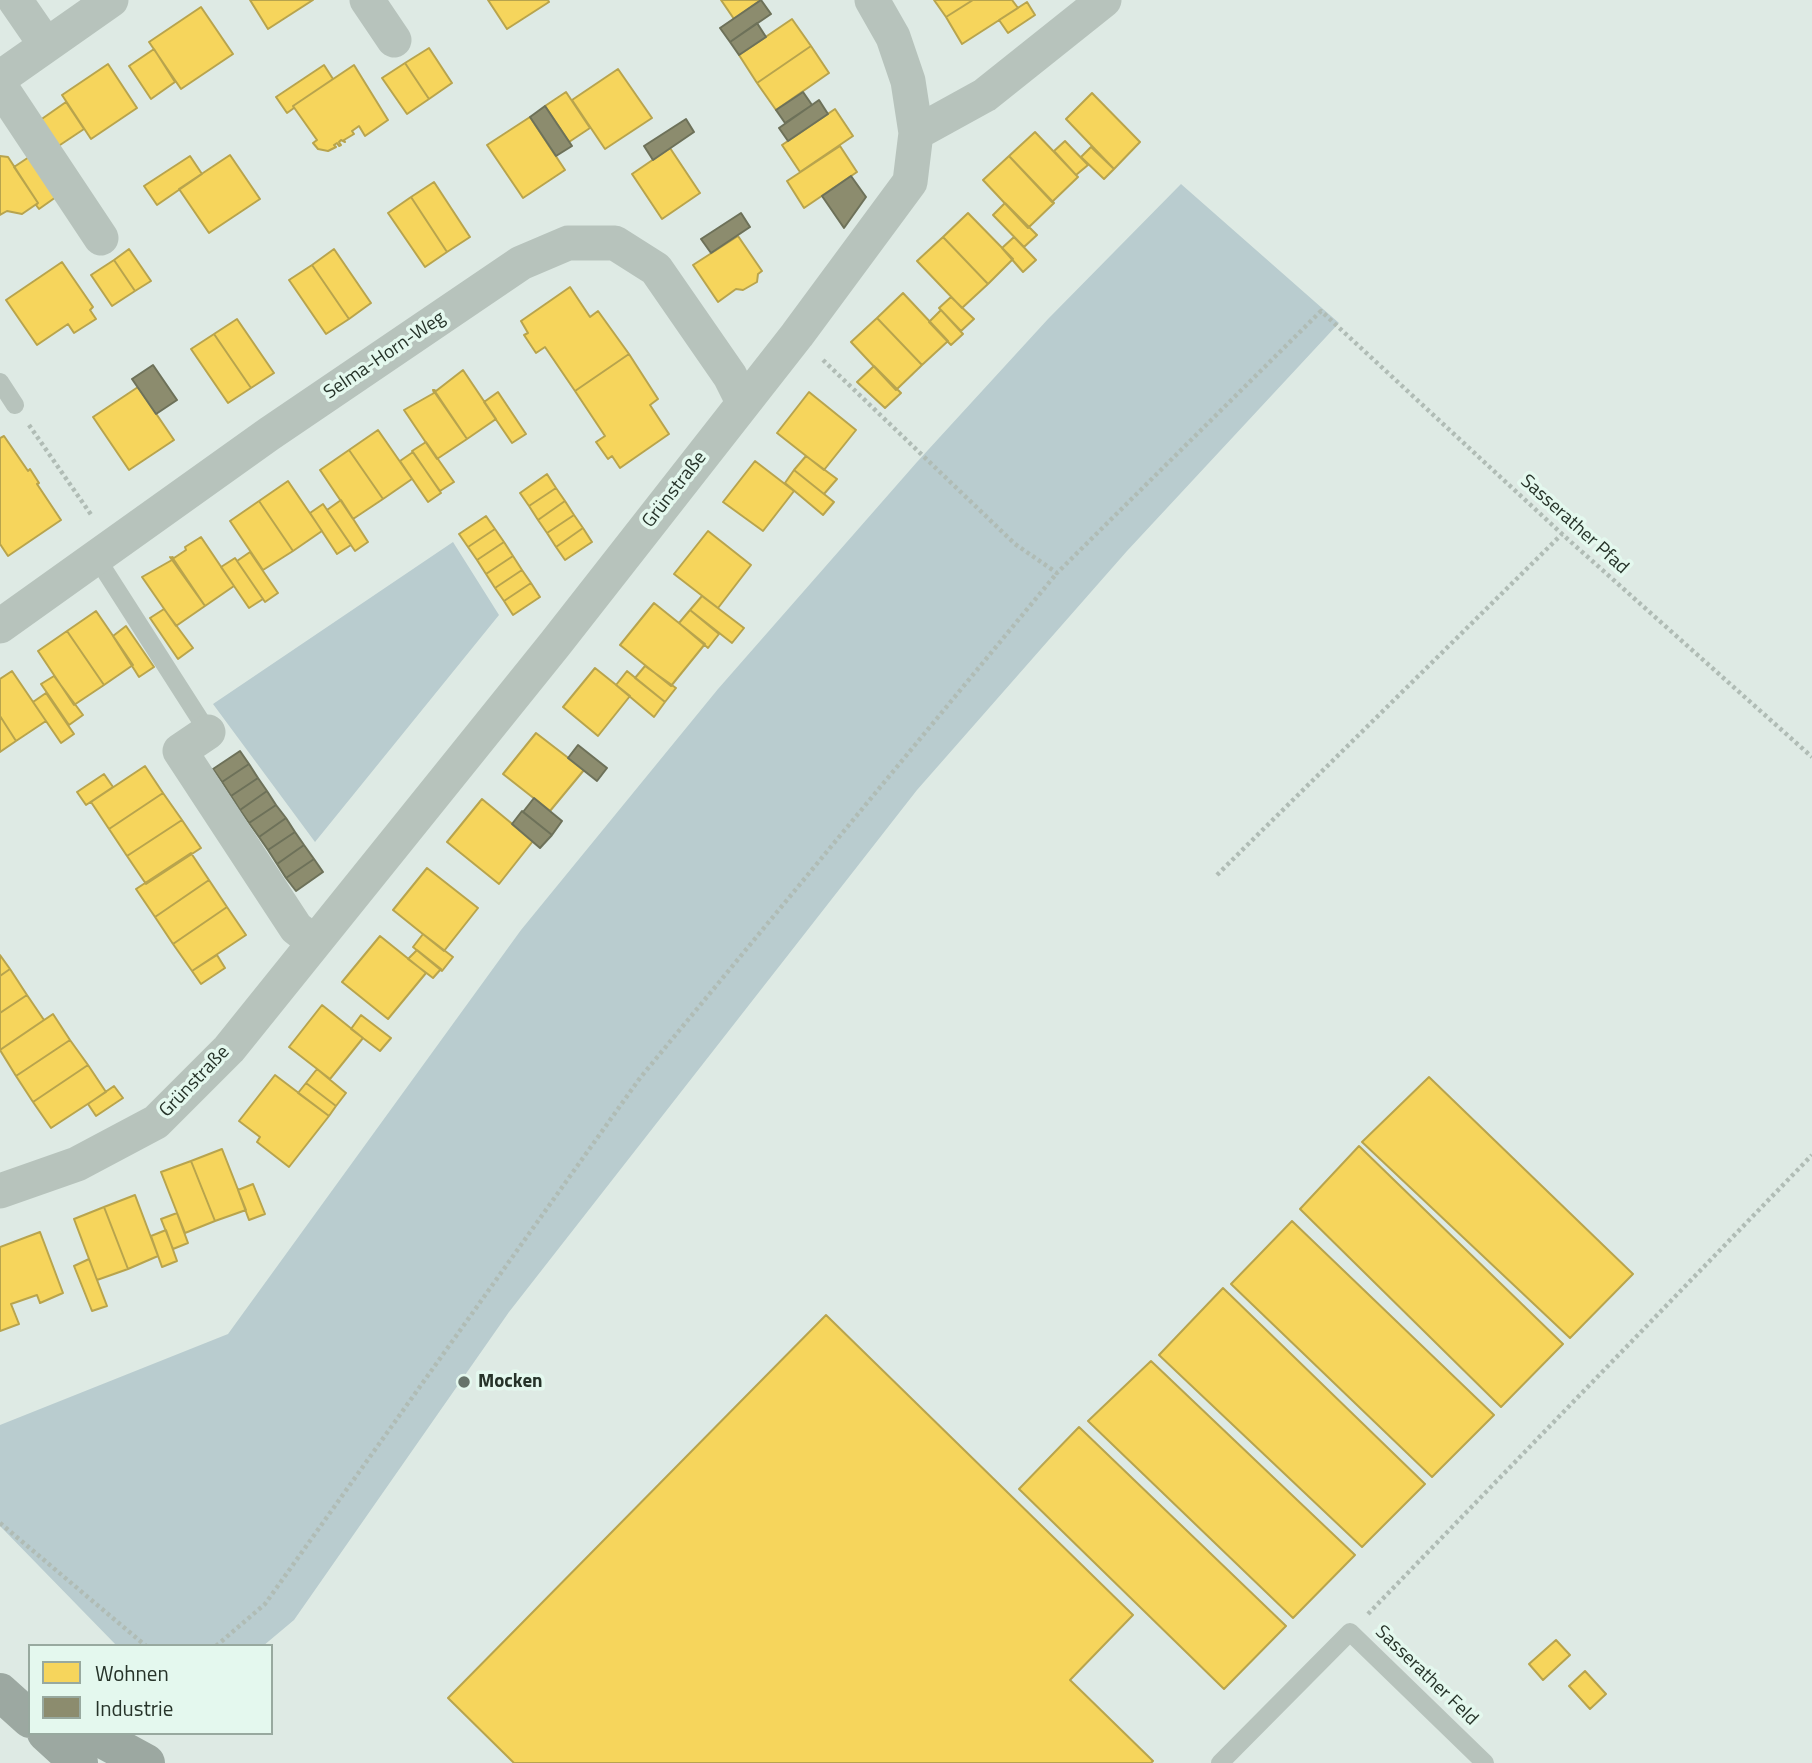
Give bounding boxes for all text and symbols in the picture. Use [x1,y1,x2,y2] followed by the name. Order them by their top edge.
[320,307,450,405] street label: Selma-Horn-Weg
[638,447,712,533] street label: Grünstraße
[1515,471,1633,579] street label: Sasserather Pfad
[155,1041,235,1123] street label: Grünstraße
[478,1371,543,1393] place label: Mocken
[456,1374,472,1390] marker: Mocken
[1370,1621,1482,1731] street label: Sasserather Feld
[28,1644,273,1735] legend
[95,1657,169,1689] text: Wohnen
[95,1692,173,1724] text: Industrie

